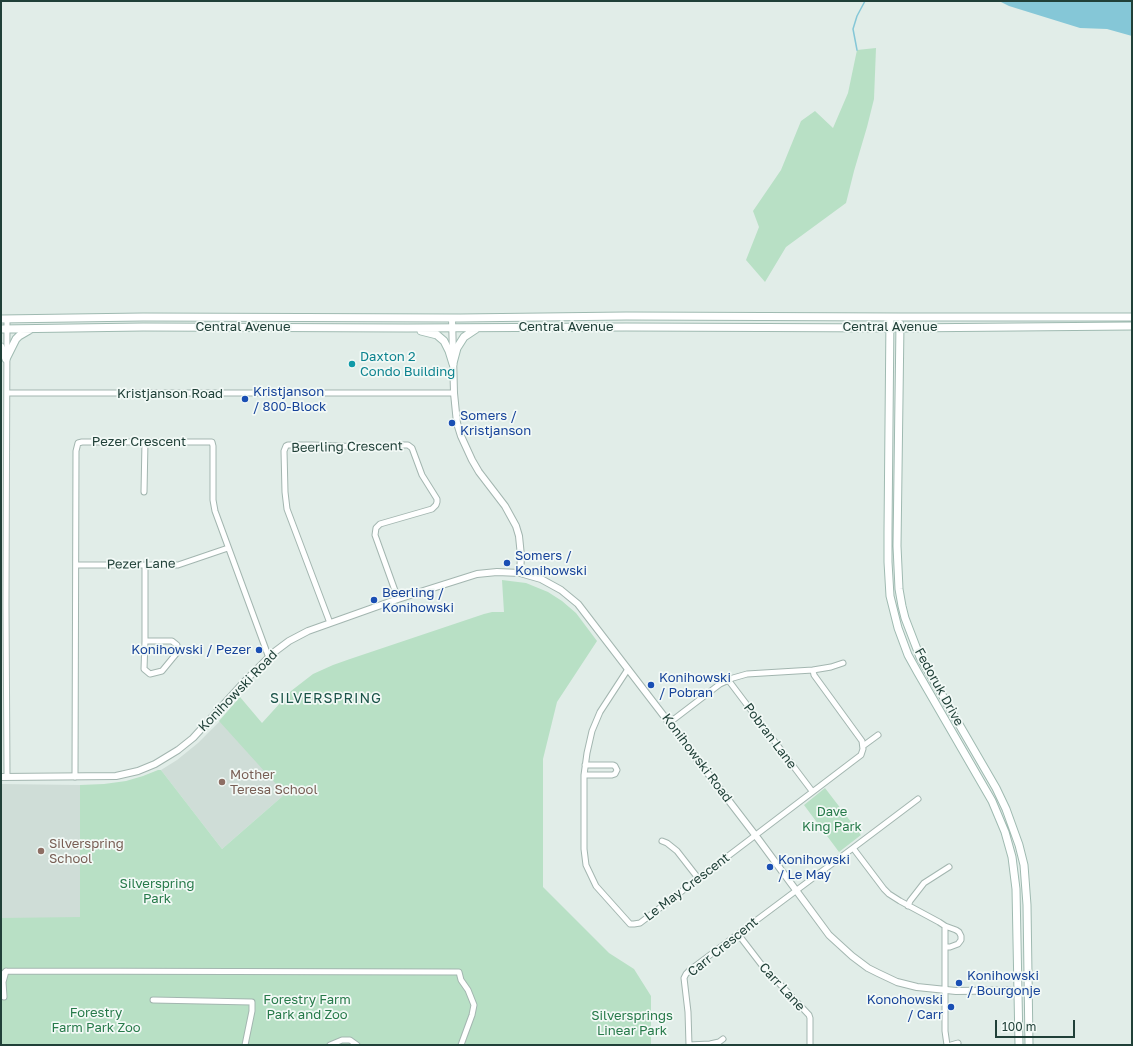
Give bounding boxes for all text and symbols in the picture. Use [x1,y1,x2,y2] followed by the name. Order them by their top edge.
[195,319,291,335] street label: Central Avenue
[518,319,614,335] street label: Central Avenue
[842,319,938,335] street label: Central Avenue
[360,349,455,380] place label: Daxton 2 Condo Building
[347,359,357,369] marker: Daxton 2 Condo Building
[253,384,326,415] place label: Kristjanson / 800-Block
[117,386,223,402] street label: Kristjanson Road
[240,394,250,404] marker: Kristjanson / 800-Block
[460,408,531,439] place label: Somers / Kristjanson
[447,418,457,428] marker: Somers / Kristjanson
[92,434,186,450] street label: Pezer Crescent
[291,438,403,456] street label: Beerling Crescent
[515,548,587,579] place label: Somers / Konihowski
[106,556,176,572] street label: Pezer Lane
[502,558,512,568] marker: Somers / Konihowski
[382,585,454,616] place label: Beerling / Konihowski
[369,595,379,605] marker: Beerling / Konihowski
[131,642,251,658] place label: Konihowski / Pezer
[254,645,264,655] marker: Konihowski / Pezer
[911,645,967,729] street label: Fedoruk Drive
[195,647,281,735] street label: Konihowski Road
[659,670,731,701] place label: Konihowski / Pobran
[646,680,656,690] marker: Konihowski / Pobran
[270,691,382,707] district label: SILVERSPRING
[740,700,800,772] street label: Pobran Lane
[659,711,735,805] street label: Konihowski Road
[230,767,318,798] place label: Mother Teresa School
[217,777,227,787] marker: Mother Teresa School
[802,804,862,835] park label: Dave King Park
[49,836,124,867] place label: Silverspring School
[36,846,46,856] marker: Silverspring School
[641,850,733,924] street label: Le May Crescent
[778,852,850,883] place label: Konihowski / Le May
[765,862,775,872] marker: Konihowski / Le May
[120,876,194,907] park label: Silverspring Park
[685,914,761,980] street label: Carr Crescent
[756,960,808,1014] street label: Carr Lane
[967,968,1041,999] place label: Konihowski / Bourgonje
[954,978,964,988] marker: Konihowski / Bourgonje
[263,992,351,1023] park label: Forestry Farm Park and Zoo
[867,992,943,1023] place label: Konohowski / Carr
[946,1002,956,1012] marker: Konohowski / Carr
[51,1005,141,1036] park label: Forestry Farm Park Zoo
[591,1008,673,1039] park label: Silversprings Linear Park
[997,1012,1077,1038] scale bar
[1002,1019,1036,1034] text: 100 m

